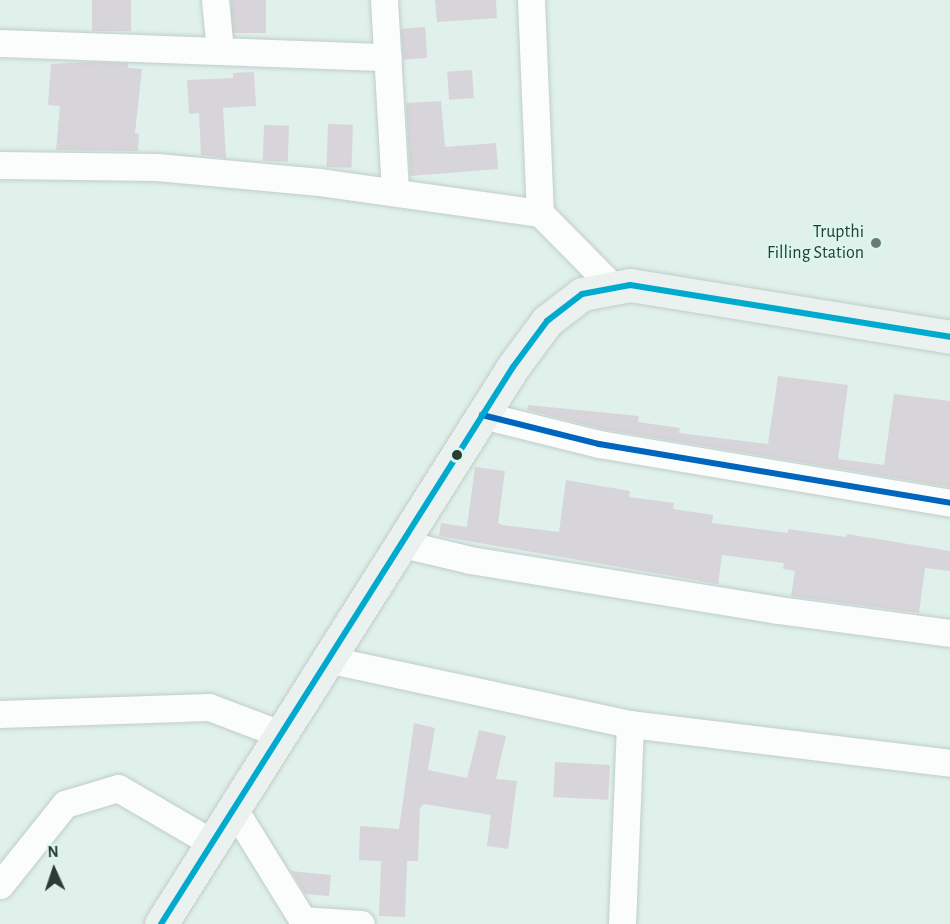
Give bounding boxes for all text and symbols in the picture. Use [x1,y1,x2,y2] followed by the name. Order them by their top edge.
[767,222,864,264] place label: Trupthi Filling Station
[869,236,883,250] marker: Trupthi Filling Station
[451,449,463,461] unlabelled marker
[24,840,84,900] north arrow
[47,844,59,860] text: N

